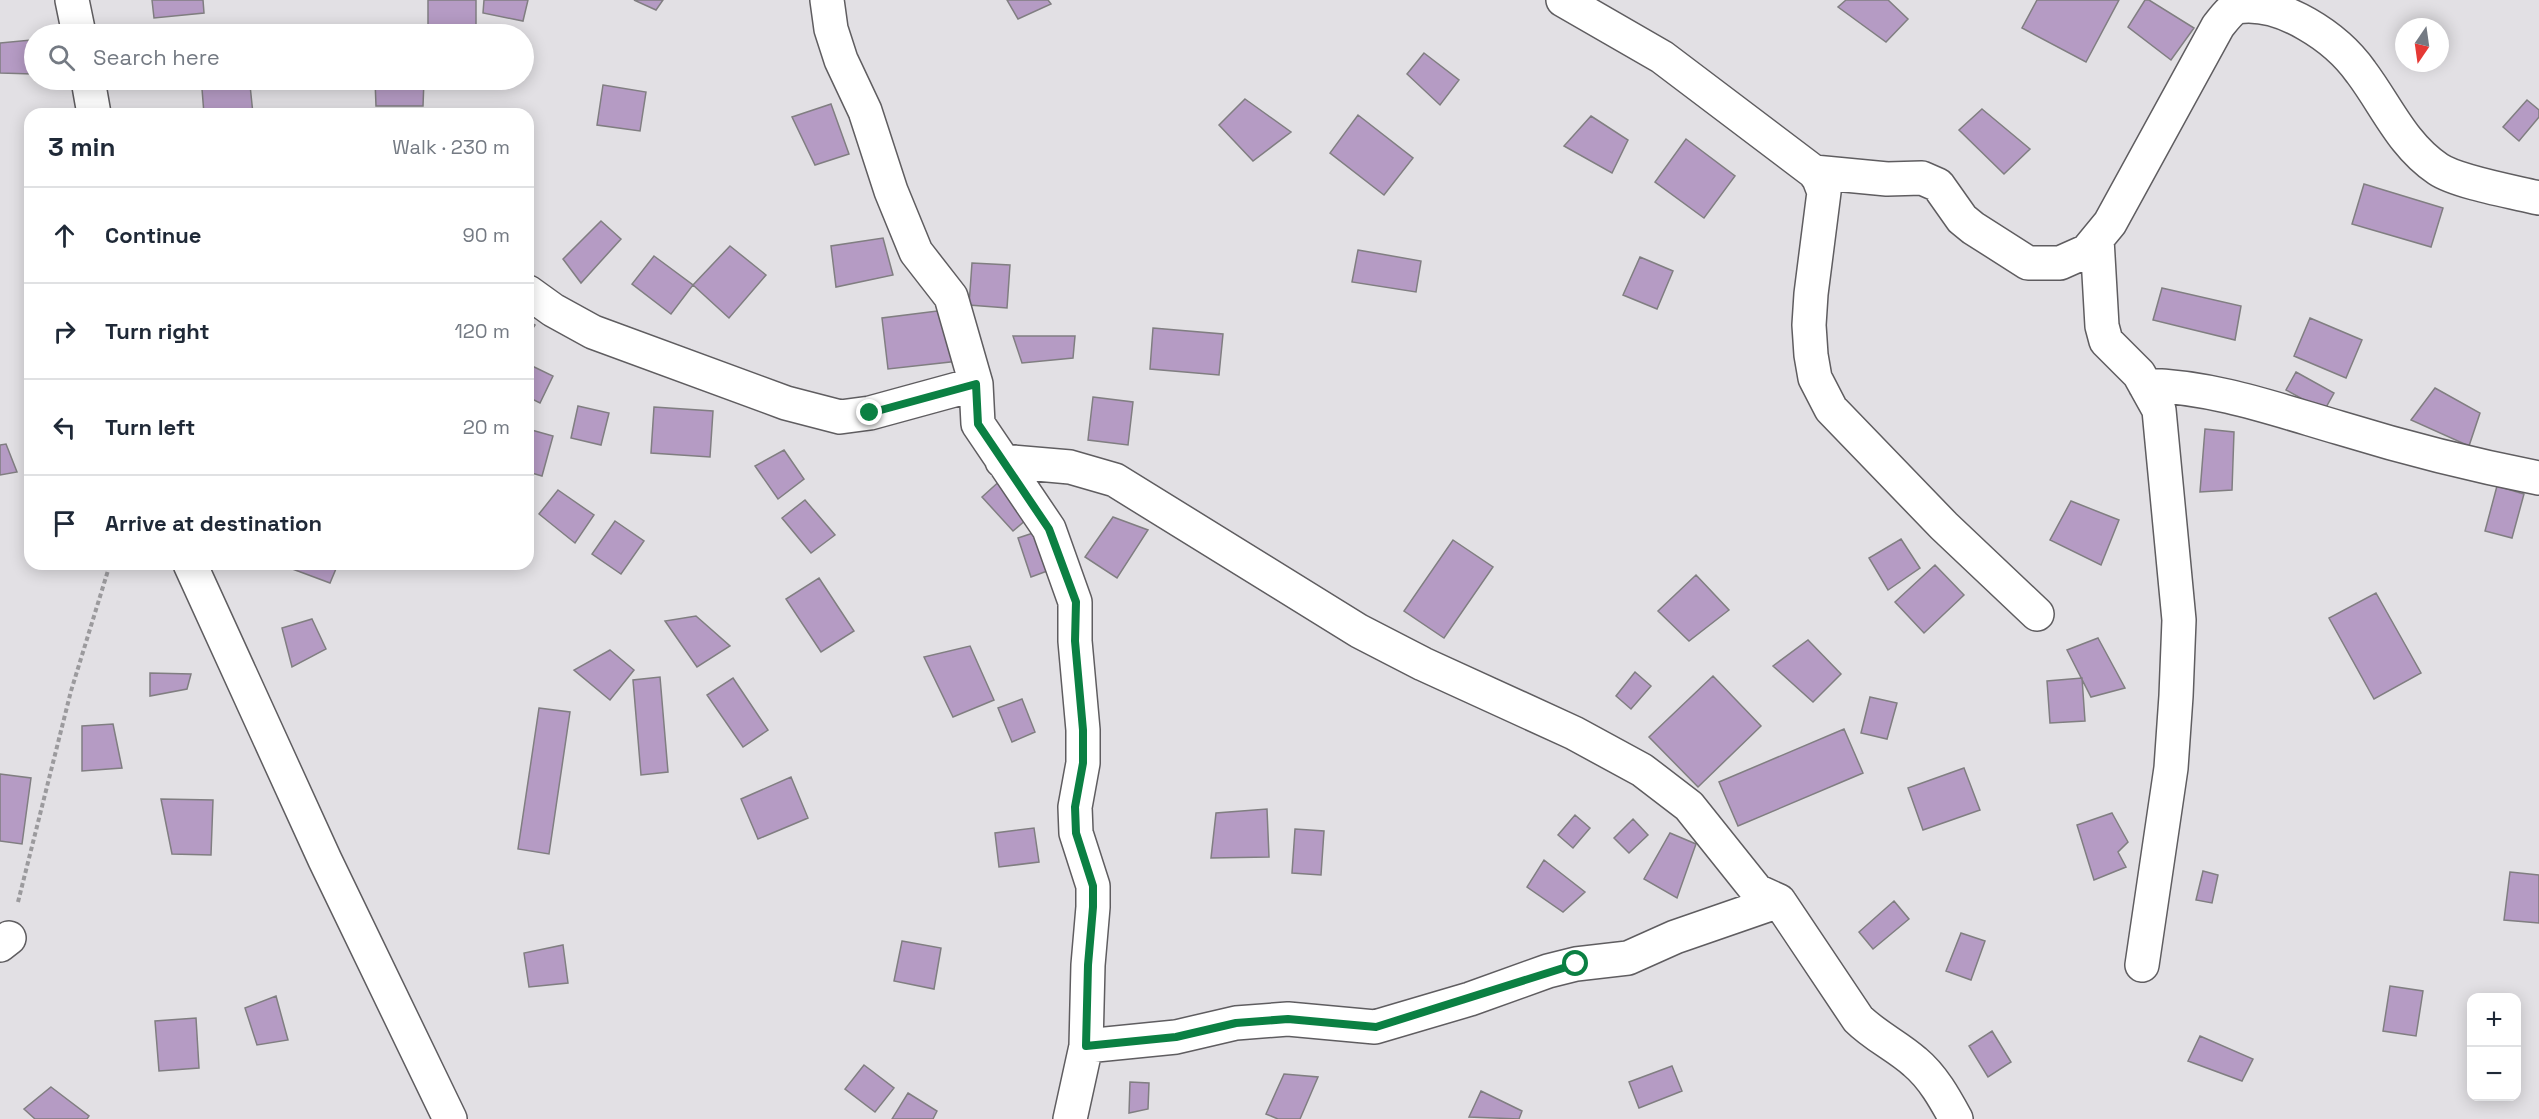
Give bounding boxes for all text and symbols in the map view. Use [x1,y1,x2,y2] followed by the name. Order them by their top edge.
[2395,18,2449,72] north arrow
[24,24,534,90] search box
[45,41,78,74] icon: search
[93,43,220,71] text: Search here
[48,130,116,164] text: 3 min
[392,134,510,160] text: Walk · 230 m
[48,219,81,252] icon: ahead
[105,221,201,249] text: Continue
[463,222,510,248] text: 90 m
[48,315,81,348] icon: right
[105,317,210,345] text: Turn right
[454,318,510,344] text: 120 m
[856,399,882,425] route end
[48,411,81,444] icon: left
[105,413,195,441] text: Turn left
[463,414,510,440] text: 20 m
[48,507,81,540] icon: arrive
[105,509,322,537] text: Arrive at destination
[1562,950,1588,976] route start
[2467,993,2521,1101] map controls
[2467,993,2521,1047] button: +
[2467,1047,2521,1101] button: −

